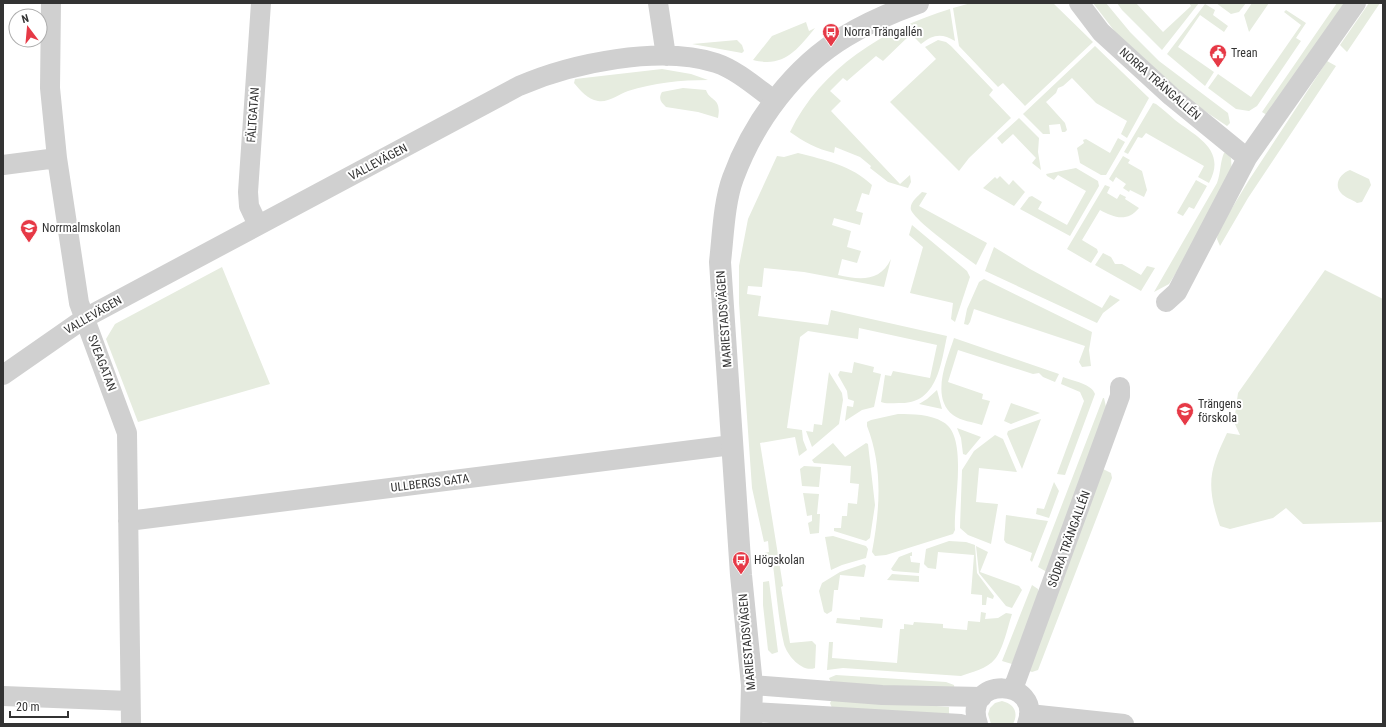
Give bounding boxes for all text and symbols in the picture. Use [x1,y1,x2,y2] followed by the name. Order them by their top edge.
[8,8,48,48] north arrow
[20,12,31,26] text: N
[821,22,841,47] bus stop icon: Norra Trängallén
[844,25,922,39] place label: Norra Trängallén
[1208,43,1228,68] public building icon: Trean
[1117,44,1204,123] street label: NORRA TRÄNGALLÉN
[1231,46,1258,60] place label: Trean
[243,87,262,143] street label: FÄLTGATAN
[346,140,410,183] street label: VALLEVÄGEN
[19,218,39,243] school or university icon: Norrmalmskolan
[42,221,121,235] place label: Norrmalmskolan
[713,270,734,368] street label: MARIESTADSVÄGEN
[61,292,124,337] street label: VALLEVÄGEN
[85,333,119,393] street label: SVEAGATAN
[1198,397,1242,425] place label: Trängens förskola
[1175,401,1195,426] school or university icon: Trängens förskola
[390,471,470,495] street label: ULLBERGS GATA
[1044,488,1093,589] street label: SÖDRA TRÄNGALLÉN
[731,550,751,575] bus stop icon: Högskolan
[754,553,805,567] place label: Högskolan
[735,593,758,691] street label: MARIESTADSVÄGEN
[10,693,68,719] scale bar
[16,700,40,714] text: 20 m

